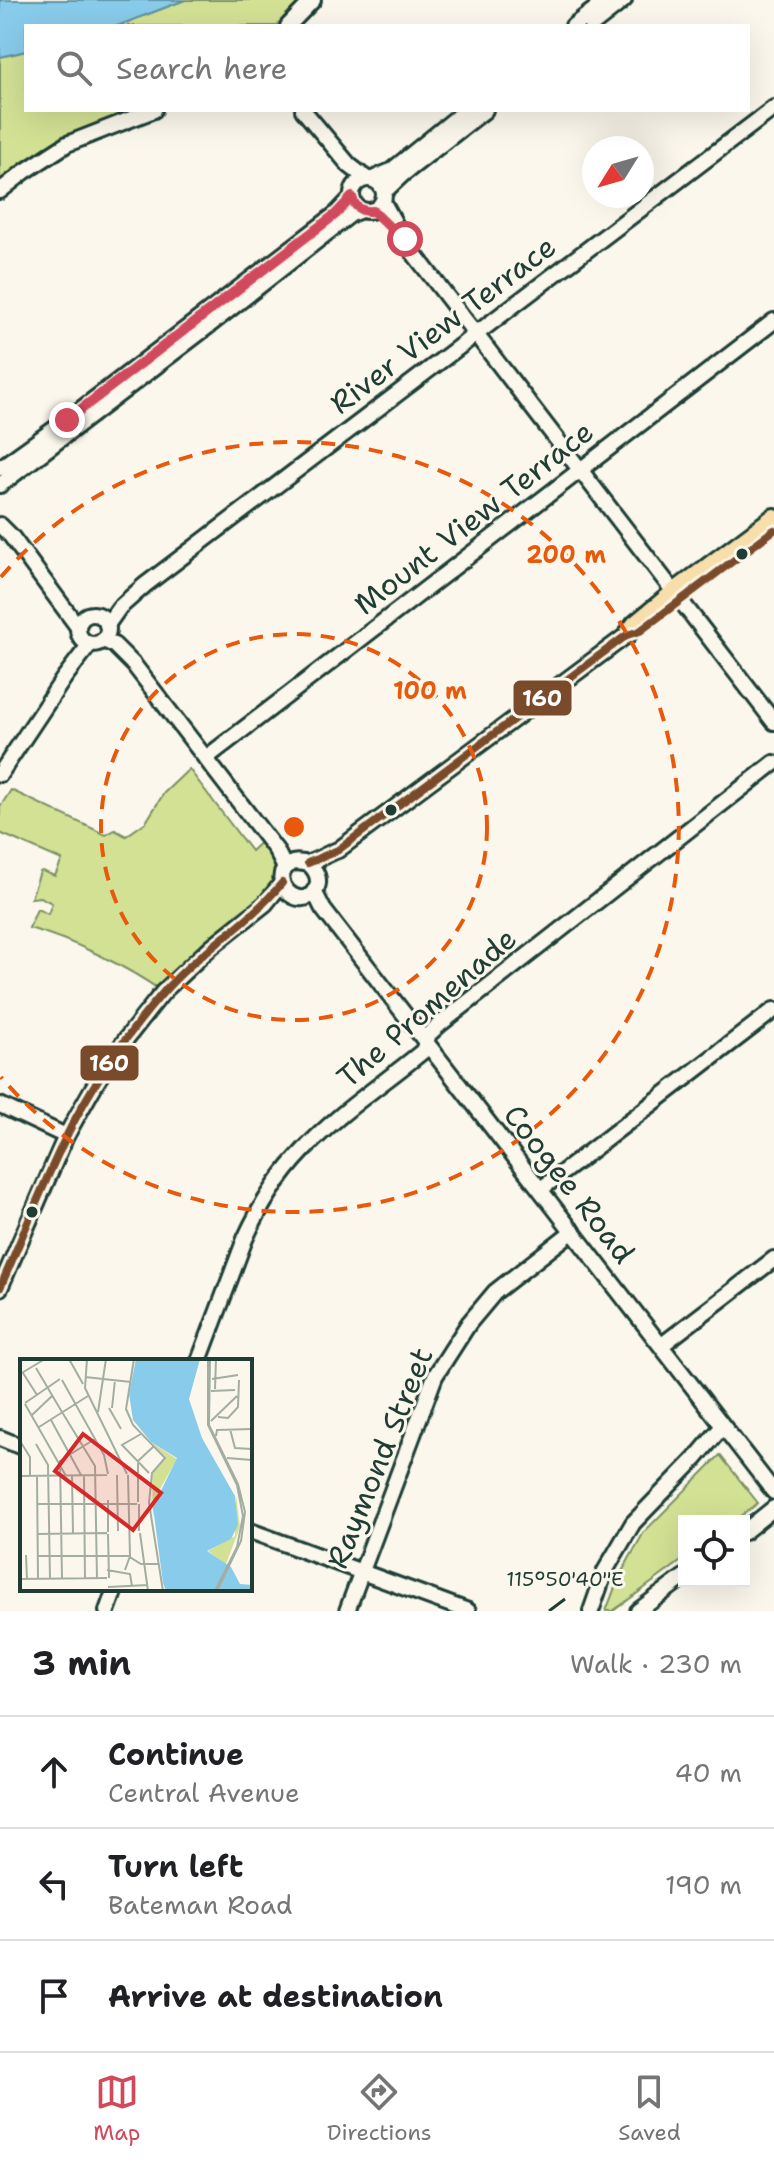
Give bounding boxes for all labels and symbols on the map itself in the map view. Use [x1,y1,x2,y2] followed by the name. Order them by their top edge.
[582,136,654,208] north arrow
[387,221,423,257] route start
[321,226,564,423] street label: River View Terrace
[49,402,85,438] route end
[346,411,602,624] street label: Mount View Terrace
[526,539,606,571] text: 200 m
[734,546,750,562] unlabelled marker
[393,675,467,707] text: 100 m
[512,679,573,717] line badge: 160
[522,684,562,713] text: 160
[383,802,399,818] unlabelled marker
[280,813,308,841] centre of rings
[328,918,525,1097] street label: The Promenade
[79,1044,140,1082] line badge: 160
[89,1049,129,1078] text: 160
[494,1096,645,1272] street label: Coogee Road
[24,1204,40,1220] unlabelled marker
[317,1341,443,1574] street label: Raymond Street
[20,1359,252,1591] inset map
[506,1566,624,1592] text: 115°50'40"E

